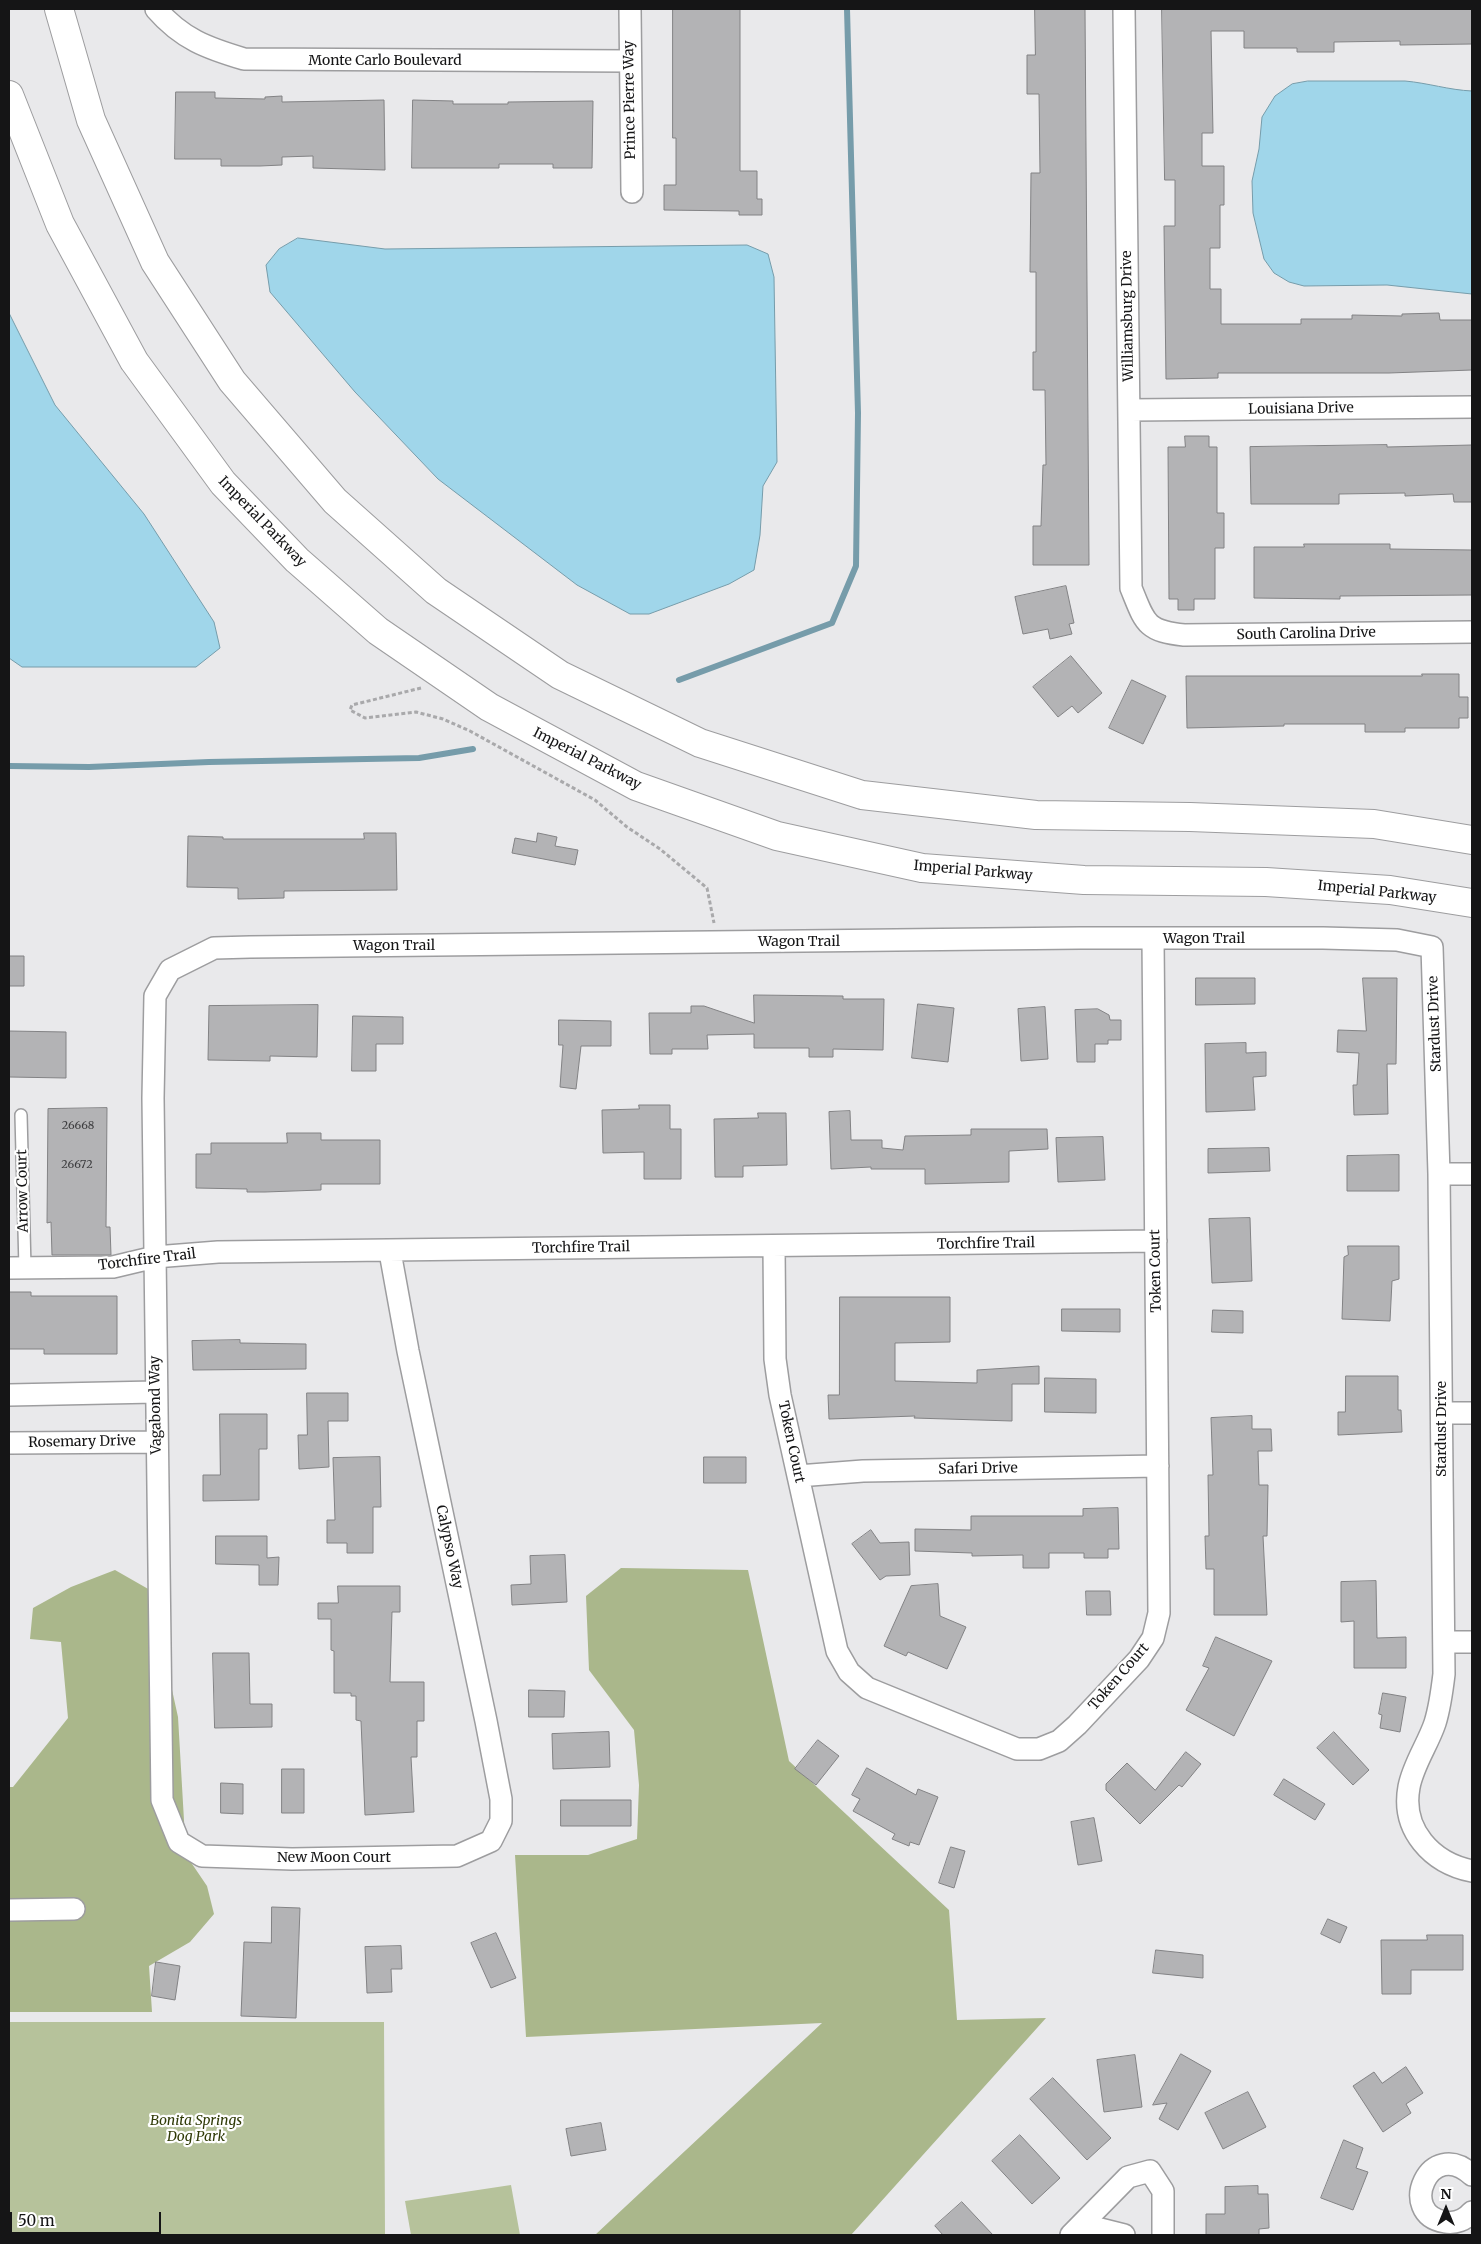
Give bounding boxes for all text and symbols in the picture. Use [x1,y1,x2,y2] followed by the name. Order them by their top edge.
[621,40,639,160] street label: Prince Pierre Way
[308,53,462,69] street label: Monte Carlo Boulevard
[1118,250,1138,382] street label: Williamsburg Drive
[1248,400,1354,418] street label: Louisiana Drive
[215,473,309,571] street label: Imperial Parkway
[1236,624,1376,644] street label: South Carolina Drive
[530,724,644,794] street label: Imperial Parkway
[913,857,1033,885] street label: Imperial Parkway
[1317,877,1437,907] street label: Imperial Parkway
[1163,931,1245,947] street label: Wagon Trail
[758,934,840,950] street label: Wagon Trail
[353,938,435,954] street label: Wagon Trail
[1425,976,1445,1072] street label: Stardust Drive
[62,1119,94,1133] house number: 26668
[14,1149,32,1233] street label: Arrow Court
[61,1158,93,1172] house number: 26672
[1147,1229,1165,1313] street label: Token Court
[937,1235,1035,1253] street label: Torchfire Trail
[532,1239,630,1257] street label: Torchfire Trail
[97,1246,197,1274] street label: Torchfire Trail
[147,1356,165,1454] street label: Vagabond Way
[1434,1381,1450,1477] street label: Stardust Drive
[774,1400,808,1484] street label: Token Court
[28,1433,136,1451] street label: Rosemary Drive
[938,1460,1018,1478] street label: Safari Drive
[432,1504,466,1590] street label: Calypso Way
[1085,1640,1153,1714] street label: Token Court
[277,1850,391,1866] street label: New Moon Court
[150,2113,242,2146] park label: Bonita Springs Dog Park
[1421,2184,1471,2234] north arrow
[1440,2185,1452,2203] text: N
[12,2202,164,2234] scale bar
[18,2211,55,2230] text: 50 m

